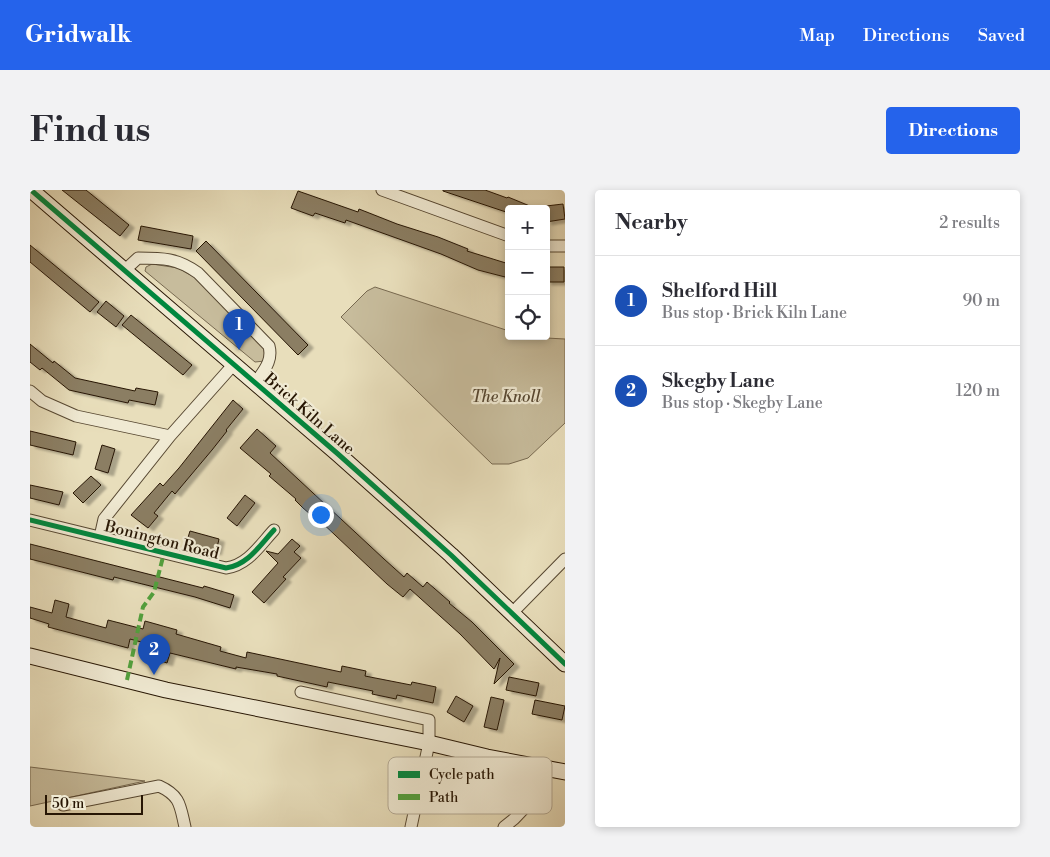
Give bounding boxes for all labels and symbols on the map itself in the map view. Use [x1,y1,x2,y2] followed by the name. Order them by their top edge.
[223,309,255,350] pin: 1
[259,368,359,459] street label: Brick Kiln Lane
[471,387,542,407] park label: The Knoll
[308,502,334,528] your location
[101,516,221,564] street label: Bonington Road
[138,634,170,675] pin: 2
[388,757,552,814] legend
[429,766,495,784] text: Cycle path
[429,789,459,807] text: Path
[45,792,142,815] scale bar

